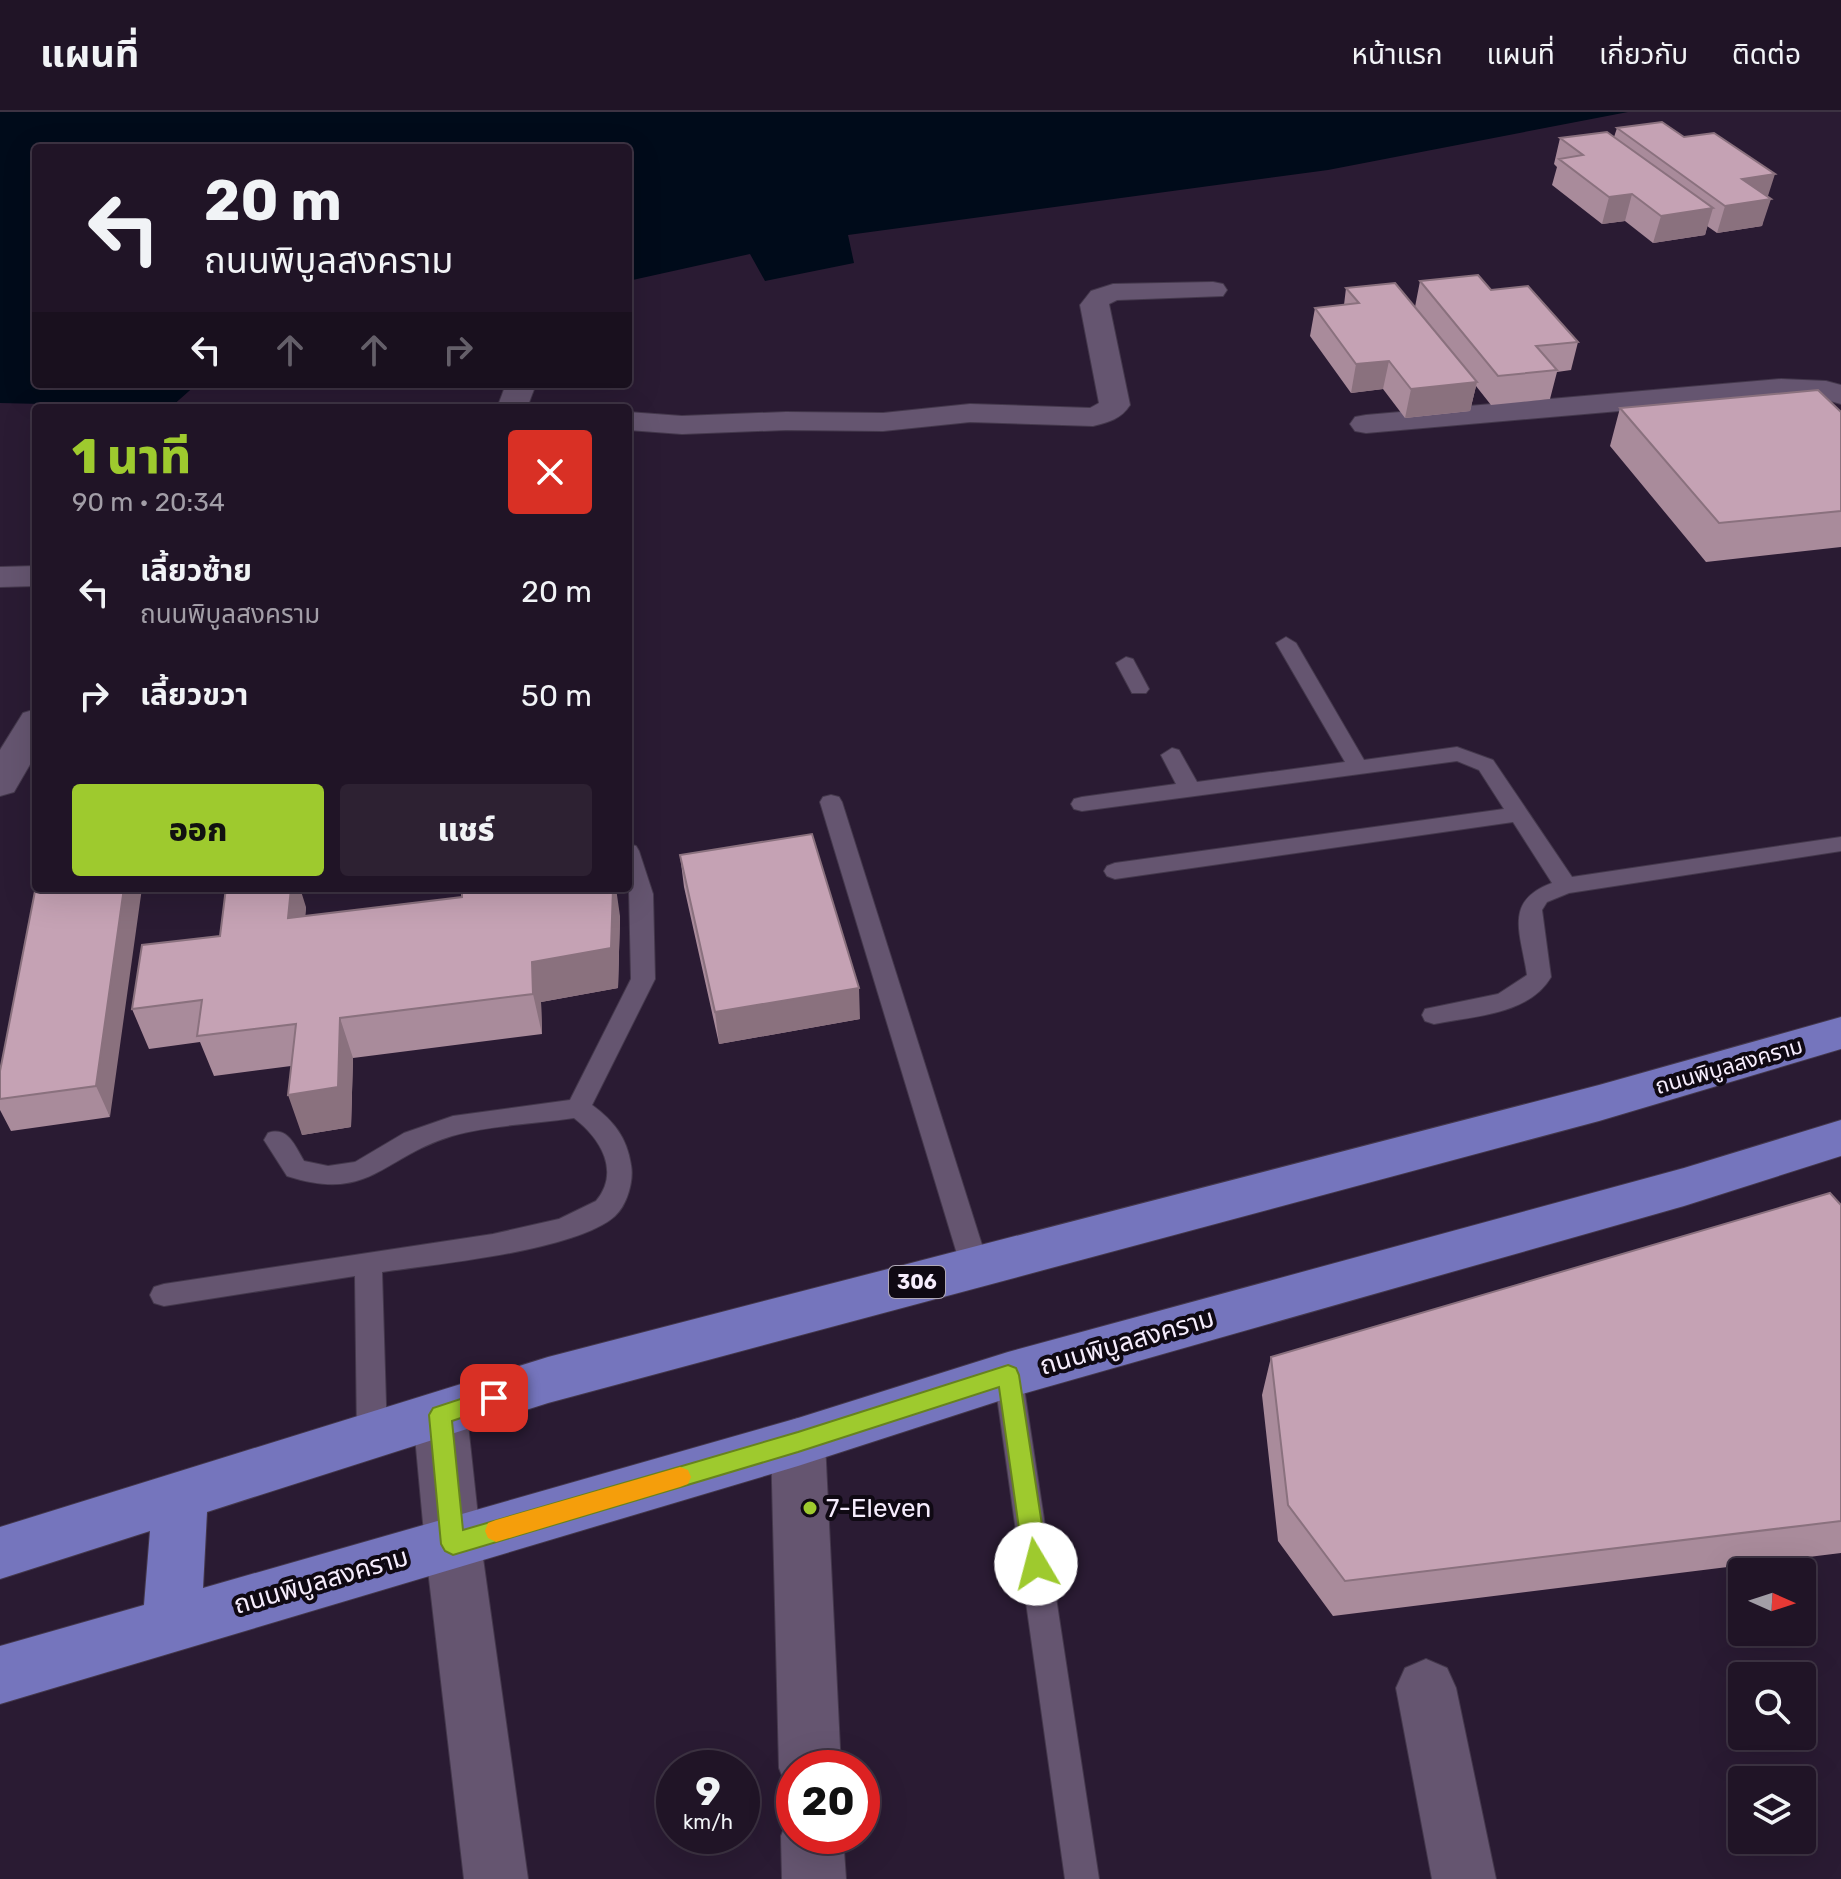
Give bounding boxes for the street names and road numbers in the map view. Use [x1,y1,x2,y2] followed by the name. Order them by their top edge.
[1652,1032,1806,1100] street label: ถนนพิบูลสงคราม
[889,1266,945,1298] road number: 306
[1036,1302,1218,1382] street label: ถนนพิบูลสงคราม
[230,1541,412,1621] street label: ถนนพิบูลสงคราม

